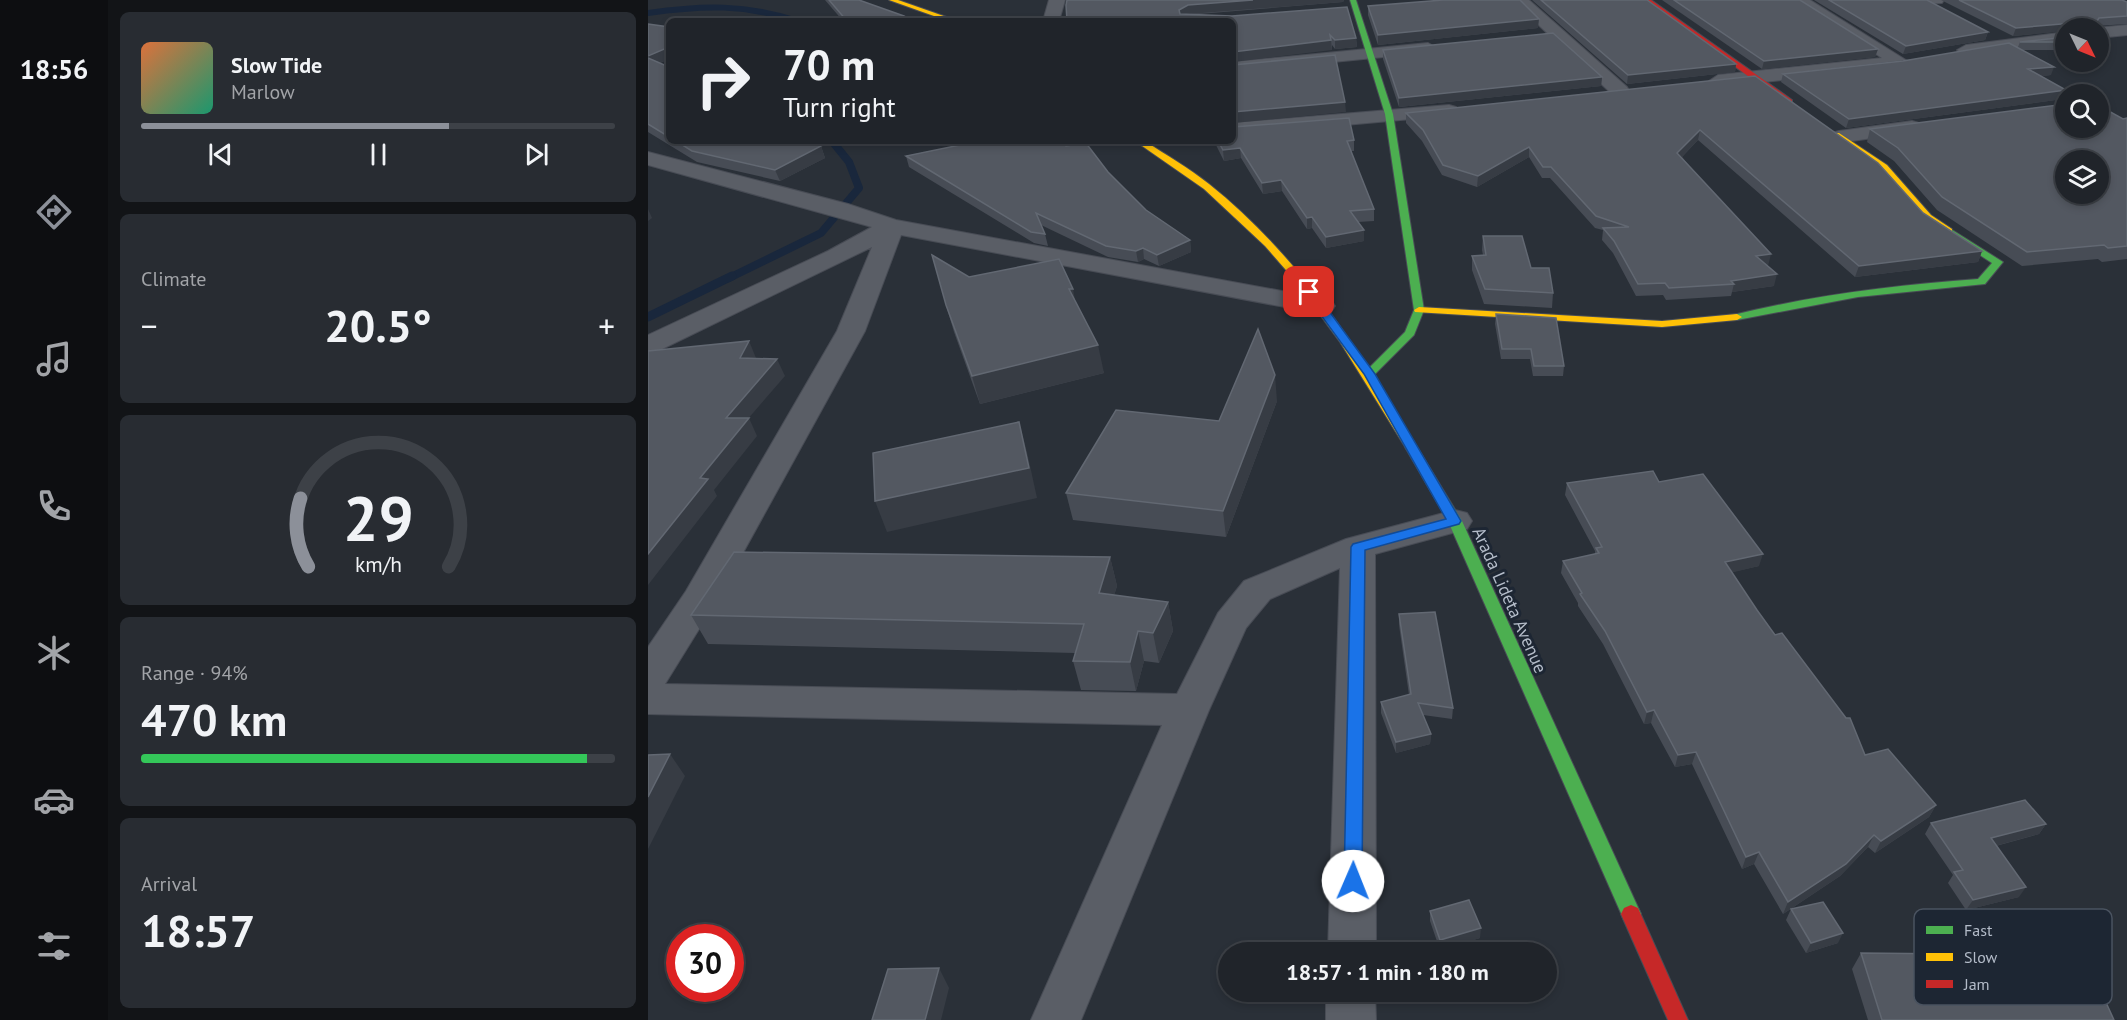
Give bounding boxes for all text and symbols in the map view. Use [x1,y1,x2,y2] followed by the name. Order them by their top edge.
[2055,18,2109,72] north arrow
[2055,18,2109,204] map controls
[783,37,875,92] text: 70 m
[684,42,762,120] icon: right
[231,51,322,79] text: Slow Tide
[20,52,88,86] text: 18:56
[231,79,295,105] text: Marlow
[2055,84,2109,138] button: search
[783,90,896,124] text: Turn right
[204,138,237,171] icon: previous
[362,138,395,171] icon: pause
[520,138,553,171] icon: next
[2055,150,2109,204] button: layers
[33,191,75,233] icon: directions
[141,266,207,292] text: Climate
[1283,266,1334,317] pin
[1292,275,1325,308] icon: arrive
[324,296,432,354] text: 20.5°
[141,304,158,347] text: −
[598,304,615,347] text: +
[33,338,75,380] icon: music
[343,477,413,558] text: 29
[33,485,75,527] icon: phone
[1467,523,1553,677] street label: Arada Lideta Avenue
[354,550,401,578] text: km/h
[33,632,75,674] icon: climate
[141,660,248,686] text: Range · 94%
[141,690,287,748] text: 470 km
[33,779,75,821] icon: car
[1321,849,1385,913] position arrow
[141,871,197,897] text: Arrival
[141,901,255,959] text: 18:57
[1914,909,2112,1005] legend
[1964,920,1993,940] text: Fast
[666,924,744,1002] speed limit sign: 30
[33,925,75,967] icon: filters
[1964,947,1998,967] text: Slow
[1286,958,1489,986] text: 18:57 · 1 min · 180 m
[1963,974,1990,994] text: Jam

